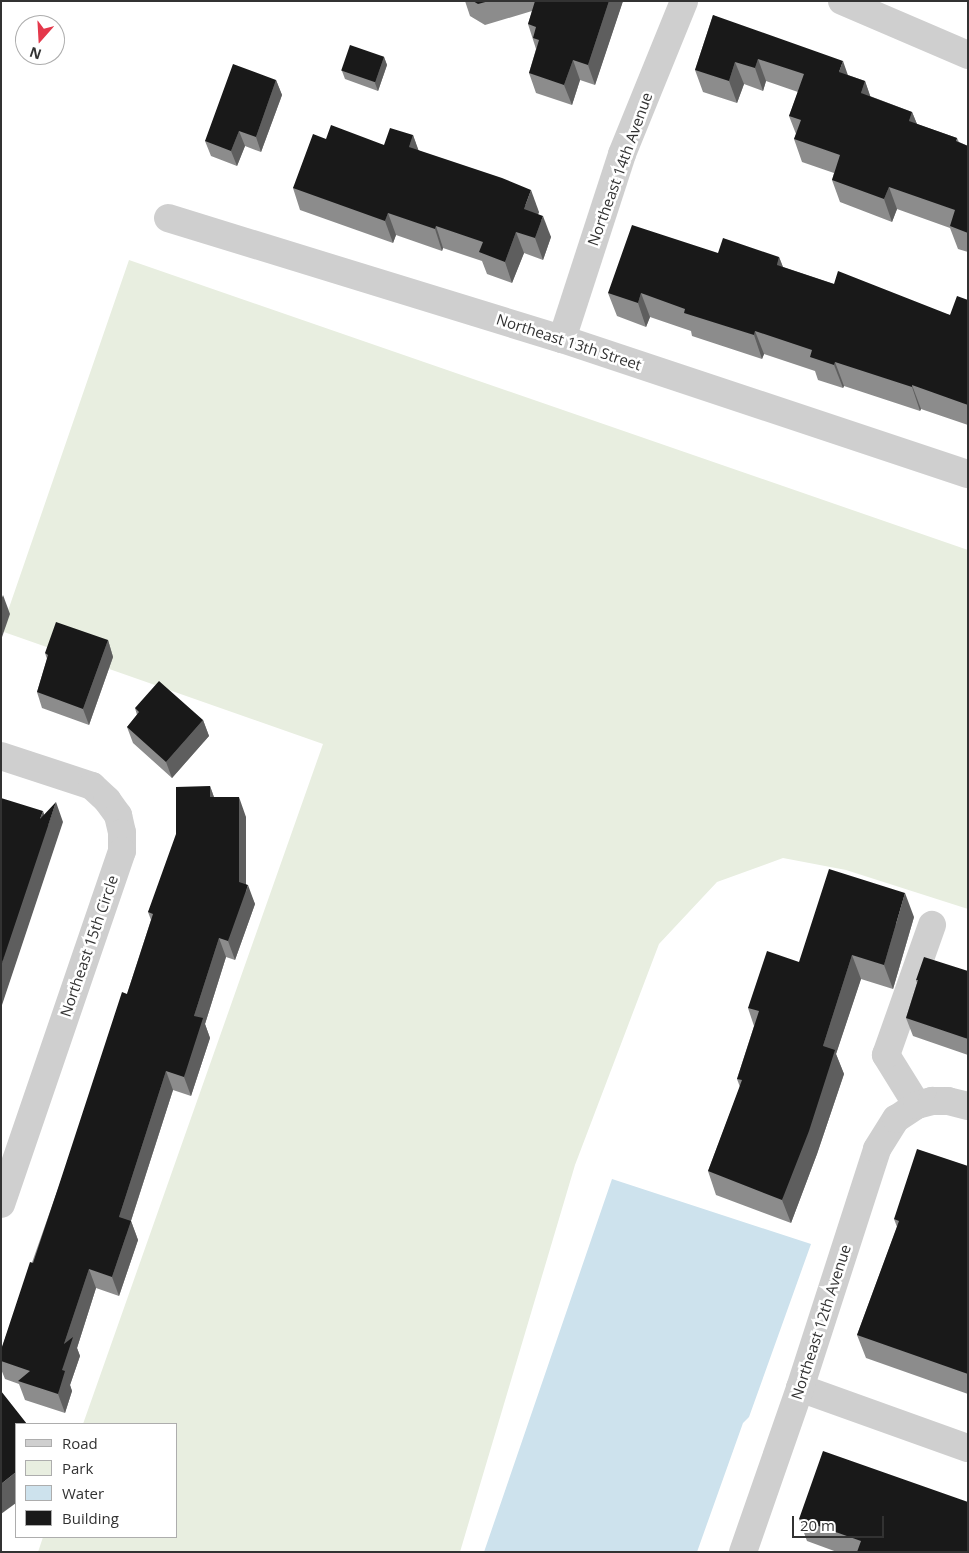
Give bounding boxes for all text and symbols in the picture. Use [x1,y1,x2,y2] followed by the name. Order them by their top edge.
[15,15,65,65] north arrow
[27,43,44,65] text: N
[584,90,656,248] street label: Northeast 14th Avenue
[494,310,644,374] street label: Northeast 13th Street
[56,873,122,1019] street label: Northeast 15th Circle
[787,1242,855,1402] street label: Northeast 12th Avenue
[15,1423,178,1538] legend
[62,1433,98,1453] text: Road
[62,1458,93,1478] text: Park
[62,1483,104,1503] text: Water
[794,1506,886,1538] scale bar
[62,1508,119,1528] text: Building
[800,1515,835,1535] text: 20 m

